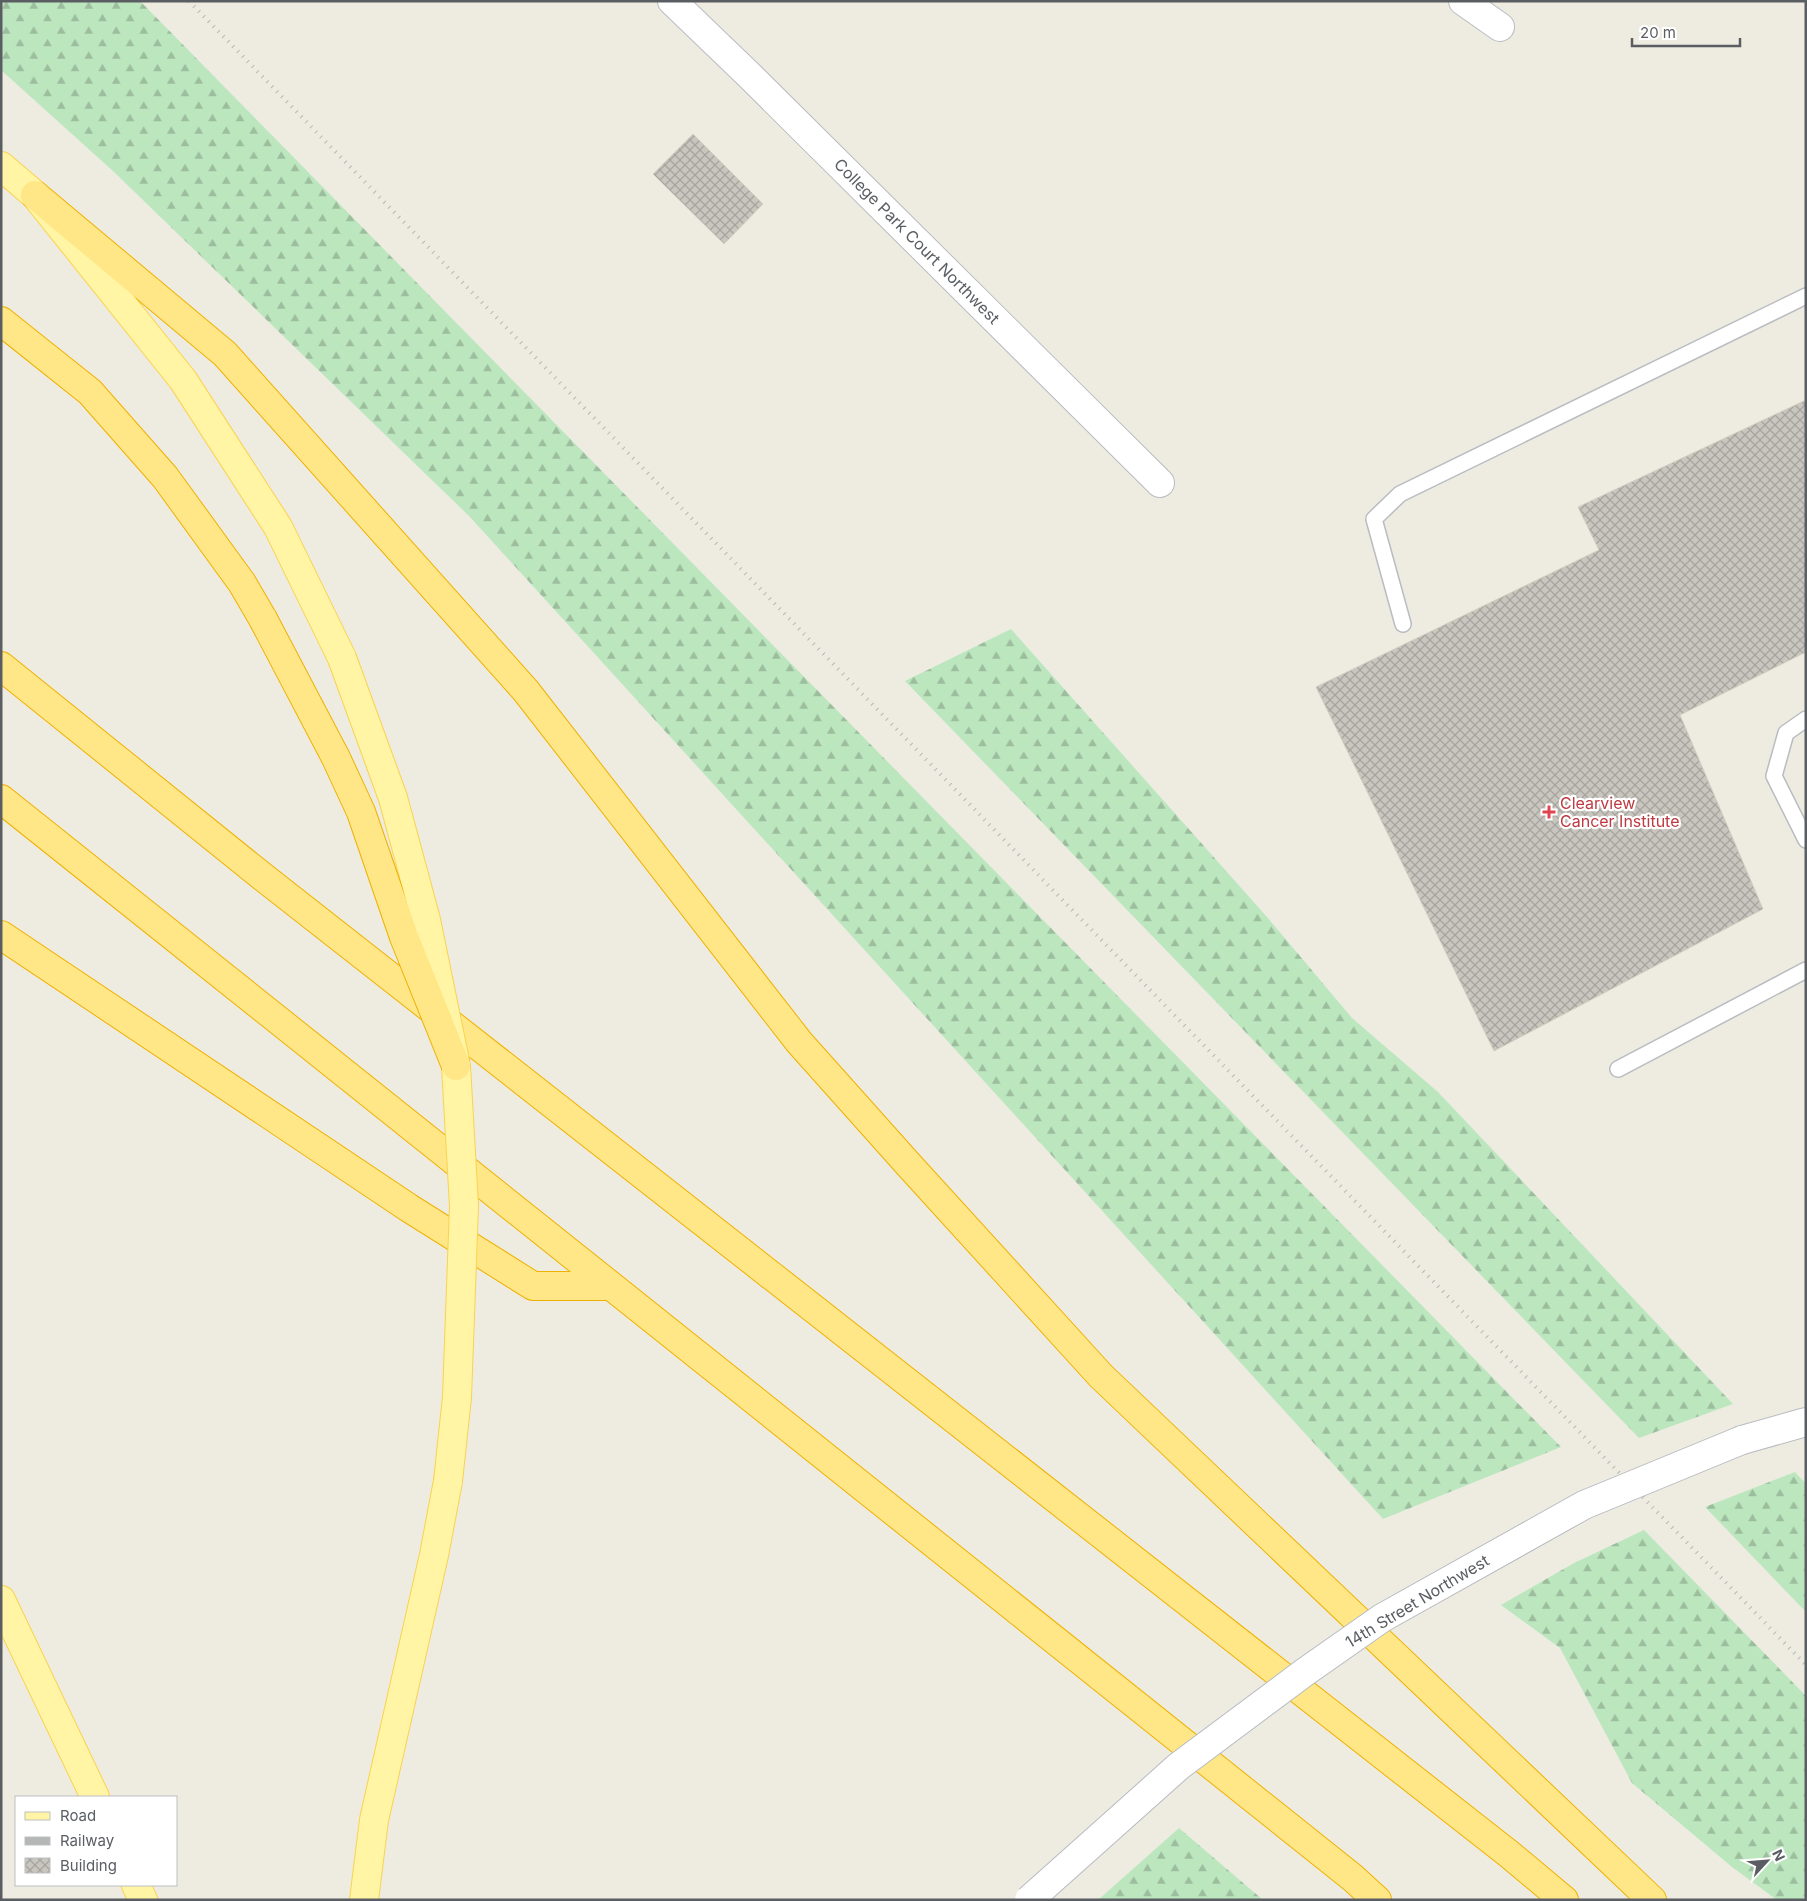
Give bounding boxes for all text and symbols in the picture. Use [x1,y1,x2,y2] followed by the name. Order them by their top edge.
[1632,15,1740,47] scale bar
[1640,23,1676,42] text: 20 m
[830,154,1004,328] street label: College Park Court Northwest
[1560,793,1680,831] place label: Clearview Cancer Institute
[1542,805,1556,819] marker: Clearview Cancer Institute
[1342,1550,1492,1652] street label: 14th Street Northwest
[15,1796,178,1886] legend
[60,1806,96,1825] text: Road
[60,1831,115,1850] text: Railway
[1742,1836,1792,1886] north arrow
[1769,1847,1789,1864] text: N
[60,1856,117,1875] text: Building

